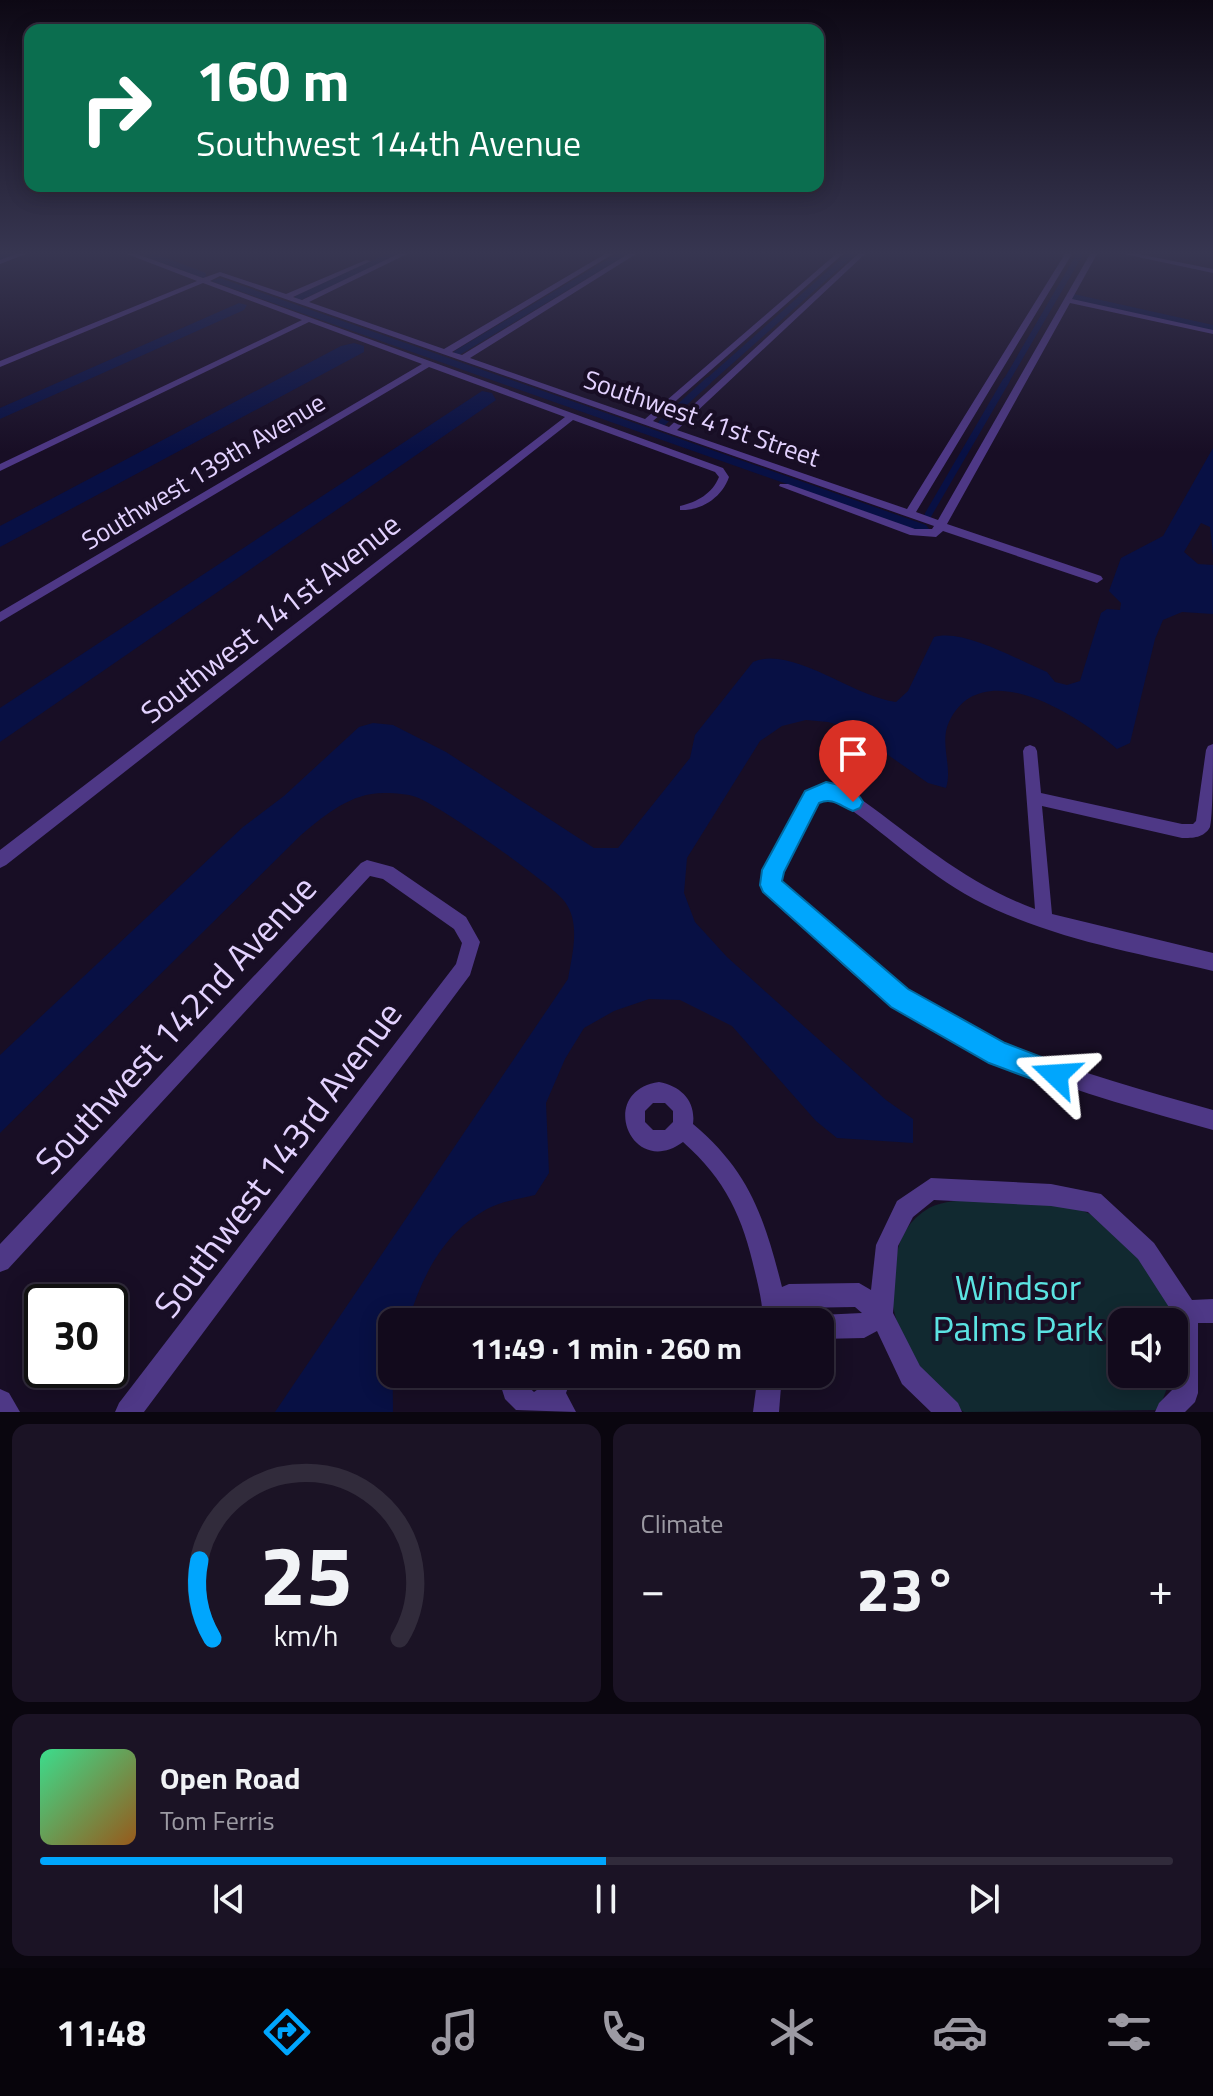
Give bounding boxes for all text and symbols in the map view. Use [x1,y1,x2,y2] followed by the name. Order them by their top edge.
[196,38,349,123] text: 160 m
[64,56,168,160] icon: right
[196,115,581,170] text: Southwest 144th Avenue
[579,359,825,477] street label: Southwest 41st Street
[74,383,332,559] street label: Southwest 139th Avenue
[130,502,410,734] street label: Southwest 141st Avenue
[819,720,887,802] pin
[831,732,875,776] icon: arrive
[21,862,329,1186] street label: Southwest 142nd Avenue
[139,989,415,1329] street label: Southwest 143rd Avenue
[1014,1033,1098,1117] position arrow
[932,1259,1104,1355] park label: Windsor Palms Park
[24,1284,128,1388] speed limit sign: 30
[1108,1308,1188,1388] map controls
[1108,1308,1188,1388] button: sound
[470,1325,742,1371] text: 11:49 · 1 min · 260 m
[641,1504,723,1543] text: Climate
[260,1511,353,1637] text: 25
[856,1543,957,1634] text: 23°
[641,1555,665,1622] text: −
[1148,1555,1173,1622] text: +
[274,1614,339,1657] text: km/h
[160,1755,301,1801] text: Open Road
[160,1801,275,1840] text: Tom Ferris
[207,1877,251,1921] icon: previous
[584,1877,628,1921] icon: pause
[962,1877,1006,1921] icon: next
[259,2004,315,2060] icon: directions
[427,2004,483,2060] icon: music
[595,2004,651,2060] icon: phone
[764,2004,820,2060] icon: climate
[932,2004,988,2060] icon: car
[1101,2004,1157,2060] icon: filters
[56,2005,146,2060] text: 11:48

